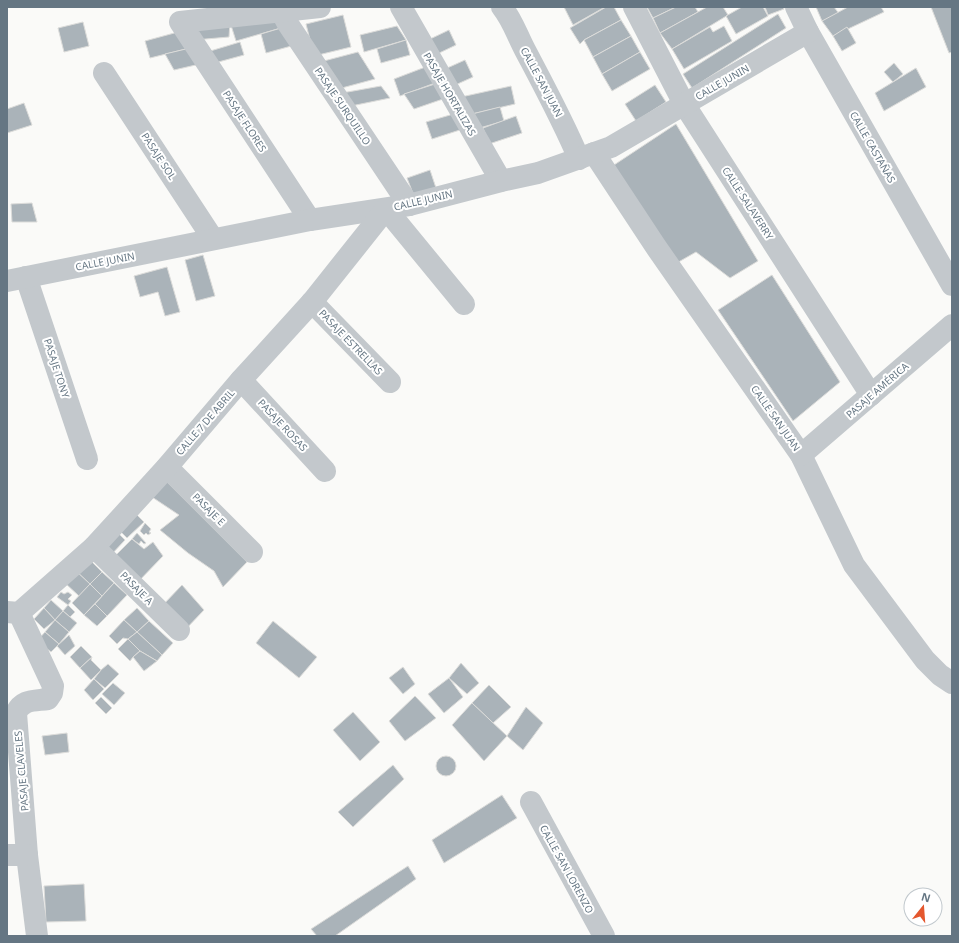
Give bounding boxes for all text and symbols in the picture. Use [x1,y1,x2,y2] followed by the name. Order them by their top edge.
[518,45,566,119] street label: CALLE SAN JUAN
[420,50,480,139] street label: PASAJE HORTALIZAS
[693,61,751,103] street label: CALLE JUNIN
[312,64,374,148] street label: PASAJE SURQUILLO
[220,88,270,155] street label: PASAJE FLORES
[847,109,899,186] street label: CALLE CASTAÑAS
[138,130,180,182] street label: PASAJE SOL
[719,164,777,242] street label: CALLE SALAVERRY
[392,186,454,214] street label: CALLE JUNIN
[74,248,136,274] street label: CALLE JUNIN
[316,306,386,378] street label: PASAJE ESTRELLAS
[41,337,73,400] street label: PASAJE TONY
[843,359,912,421] street label: PASAJE AMÉRICA
[748,382,804,454] street label: CALLE SAN JUAN
[173,386,237,458] street label: CALLE 7 DE ABRIL
[255,396,311,454] street label: PASAJE ROSAS
[190,490,228,528] street label: PASAJE E
[117,568,157,608] street label: PASAJE A
[10,730,31,812] street label: PASAJE CLAVELES
[537,822,597,916] street label: CALLE SAN LORENZO
[903,887,943,927] north arrow
[920,888,933,905] text: N

